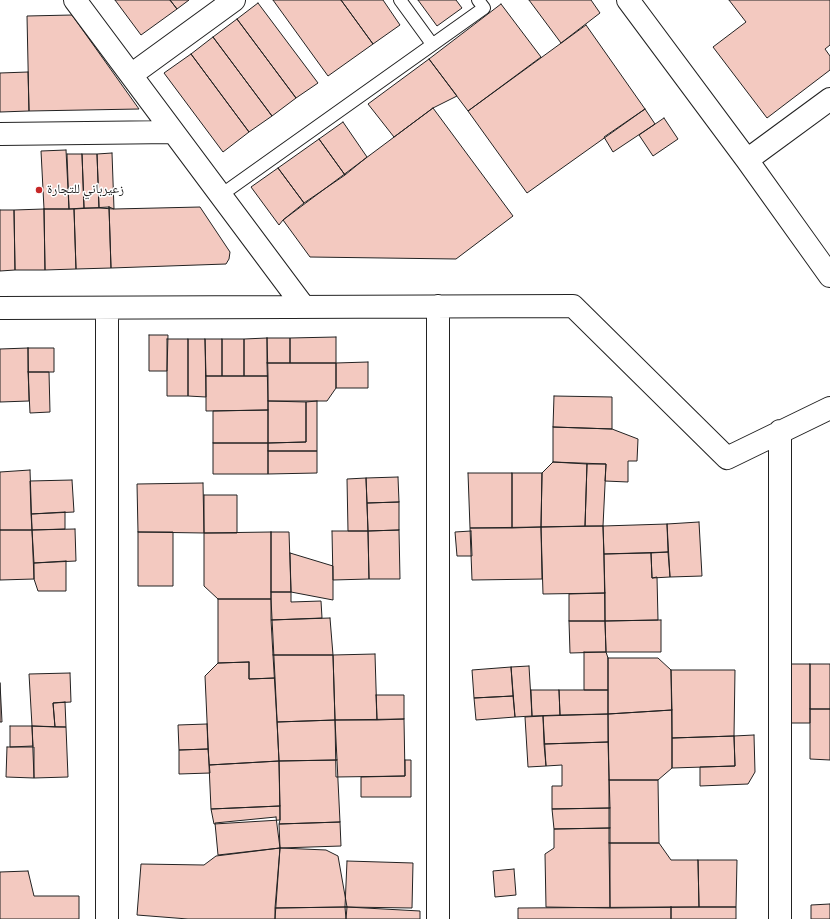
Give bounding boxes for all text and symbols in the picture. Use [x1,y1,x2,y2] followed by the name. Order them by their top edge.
[47,182,124,198] place label: زعيرباني للتجارة
[34,185,44,195] marker: زعيرباني للتجارة

